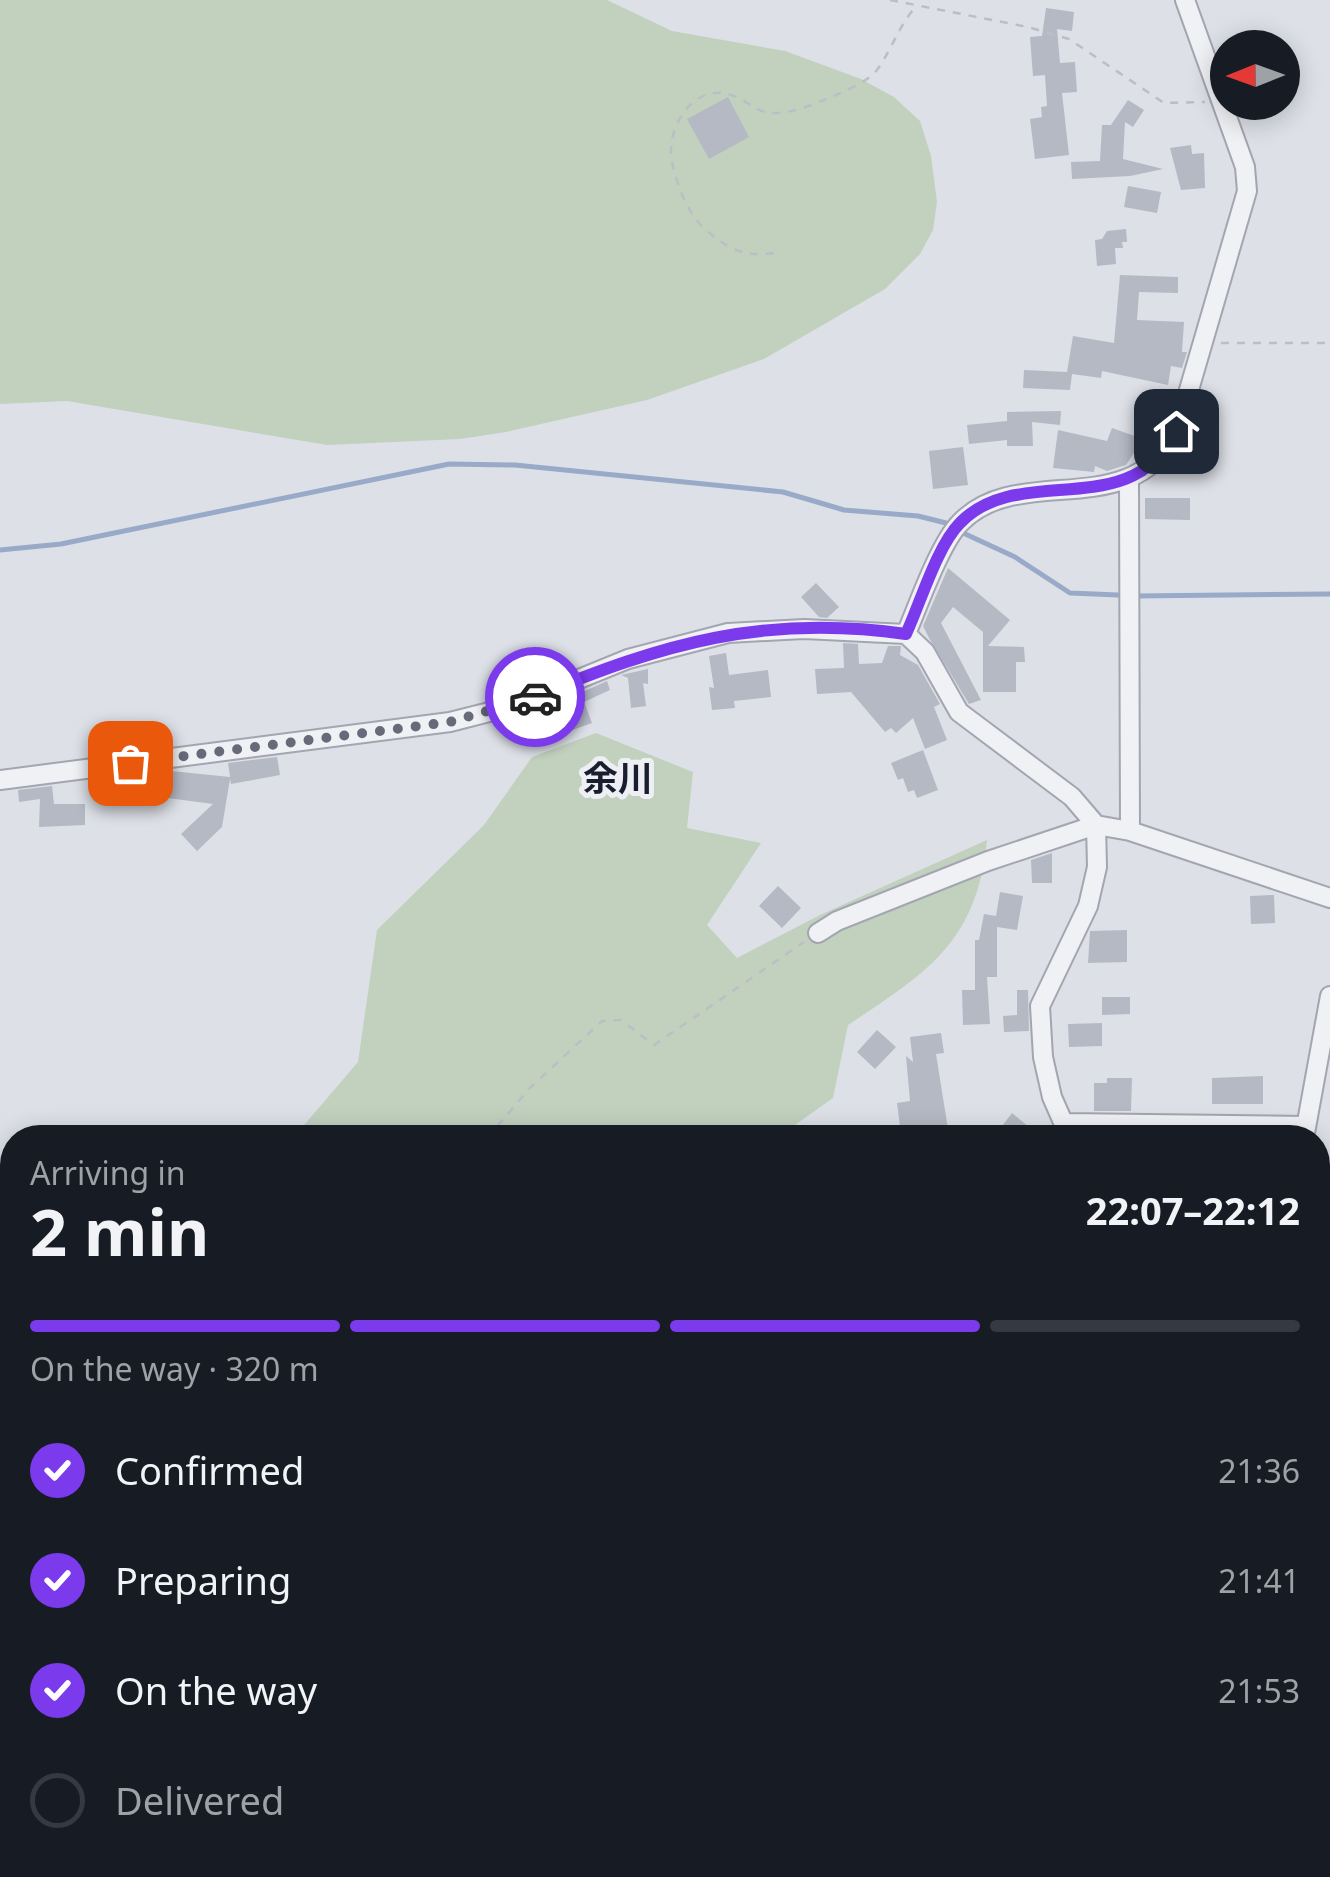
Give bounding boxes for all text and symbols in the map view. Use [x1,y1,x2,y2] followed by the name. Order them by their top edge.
[1210,30,1300,120] north arrow
[1210,30,1300,120] map controls
[1134,389,1219,474] pin
[1149,404,1204,459] icon: home
[485,647,585,747] courier
[508,670,563,725] icon: car
[88,721,173,806] pin
[103,736,158,791] icon: bag
[583,754,653,801] district label: 余川
[30,1151,185,1194] text: Arriving in
[1086,1184,1300,1236] text: 22:07–22:12
[30,1187,209,1275] text: 2 min
[30,1347,319,1390] text: On the way · 320 m
[30,1443,85,1498] icon: check
[115,1444,304,1496] text: Confirmed
[1218,1449,1300,1492] text: 21:36
[30,1553,85,1608] icon: check
[115,1554,291,1606] text: Preparing
[1218,1559,1300,1602] text: 21:41
[30,1663,85,1718] icon: check
[115,1664,317,1716] text: On the way
[1218,1669,1300,1712] text: 21:53
[115,1774,284,1826] text: Delivered

